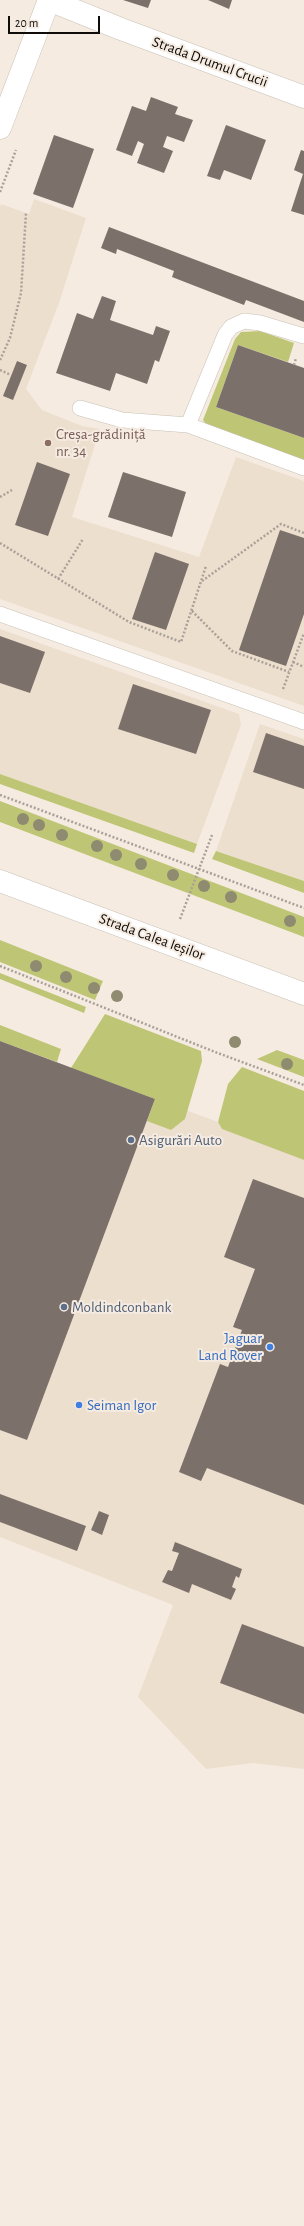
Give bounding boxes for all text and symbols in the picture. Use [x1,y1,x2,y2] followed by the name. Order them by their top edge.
[10,8,102,34] scale bar
[15,17,38,29] text: 20 m
[150,33,270,91] street label: Strada Drumul Crucii
[56,425,146,460] place label: Creșa-grădiniță nr. 34
[43,438,53,448] marker: Creșa-grădiniță nr. 34
[97,910,207,964] street label: Strada Calea Ieșilor
[139,1131,222,1149] place label: Asigurări Auto
[126,1135,136,1145] marker: Asigurări Auto
[72,1298,171,1316] place label: Moldindconbank
[59,1302,69,1312] marker: Moldindconbank
[198,1329,262,1364] place label: Jaguar Land Rover
[265,1342,275,1352] marker: Jaguar Land Rover
[87,1396,156,1414] place label: Seiman Igor
[74,1400,84,1410] marker: Seiman Igor

